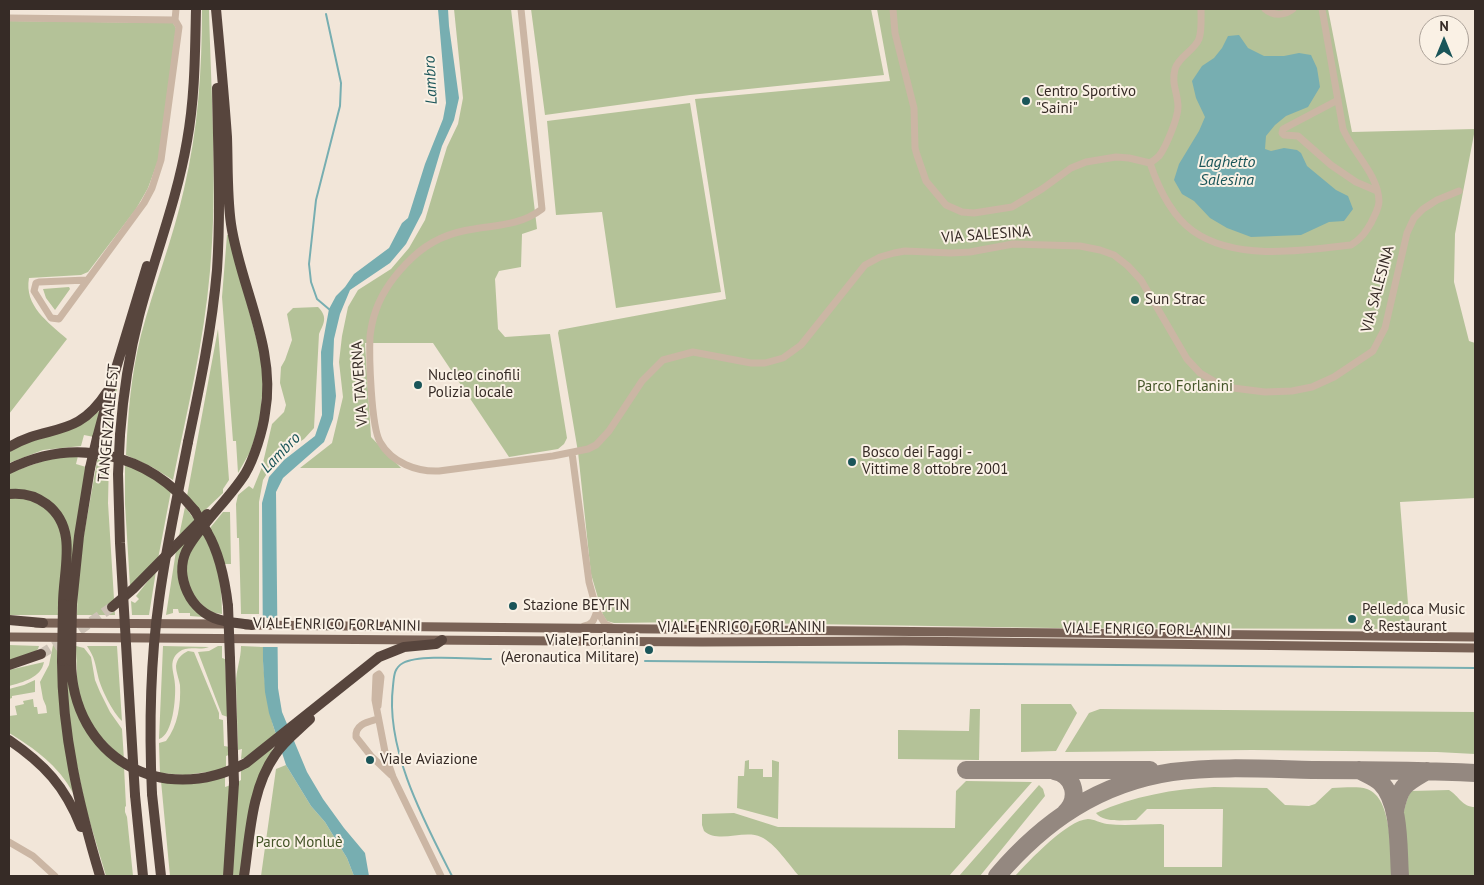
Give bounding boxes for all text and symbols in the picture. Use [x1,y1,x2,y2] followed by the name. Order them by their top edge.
[1419,15,1469,65] north arrow
[1439,17,1449,35] text: N
[420,55,442,105] water label: Lambro
[1036,83,1136,118] place label: Centro Sportivo "Saini"
[1020,95,1032,107] marker: Centro Sportivo "Saini"
[1198,152,1256,190] water label: Laghetto Salesina
[941,223,1031,247] street label: VIA SALESINA
[1358,243,1398,335] street label: VIA SALESINA
[1145,291,1206,309] place label: Sun Strac
[1129,294,1141,306] marker: Sun Strac
[348,341,372,427] street label: VIA TAVERNA
[95,363,123,483] street label: TANGENZIALE EST
[428,367,520,402] place label: Nucleo cinofili Polizia locale
[1137,378,1233,396] park label: Parco Forlanini
[412,379,424,391] marker: Nucleo cinofili Polizia locale
[257,429,305,477] water label: Lambro
[862,444,1008,479] place label: Bosco dei Faggi - Vittime 8 ottobre 2001
[846,456,858,468] marker: Bosco dei Faggi - Vittime 8 ottobre 2001
[523,597,629,615] place label: Stazione BEYFIN
[507,600,519,612] marker: Stazione BEYFIN
[1362,601,1465,636] place label: Pelledoca Music & Restaurant
[1346,613,1358,625] marker: Pelledoca Music & Restaurant
[253,615,421,635] street label: VIALE ENRICO FORLANINI
[658,619,826,637] street label: VIALE ENRICO FORLANINI
[1063,620,1231,640] street label: VIALE ENRICO FORLANINI
[501,632,639,667] place label: Viale Forlanini (Aeronautica Militare)
[643,644,655,656] marker: Viale Forlanini (Aeronautica Militare)
[380,751,478,769] place label: Viale Aviazione
[364,754,376,766] marker: Viale Aviazione
[255,834,343,852] park label: Parco Monluè

